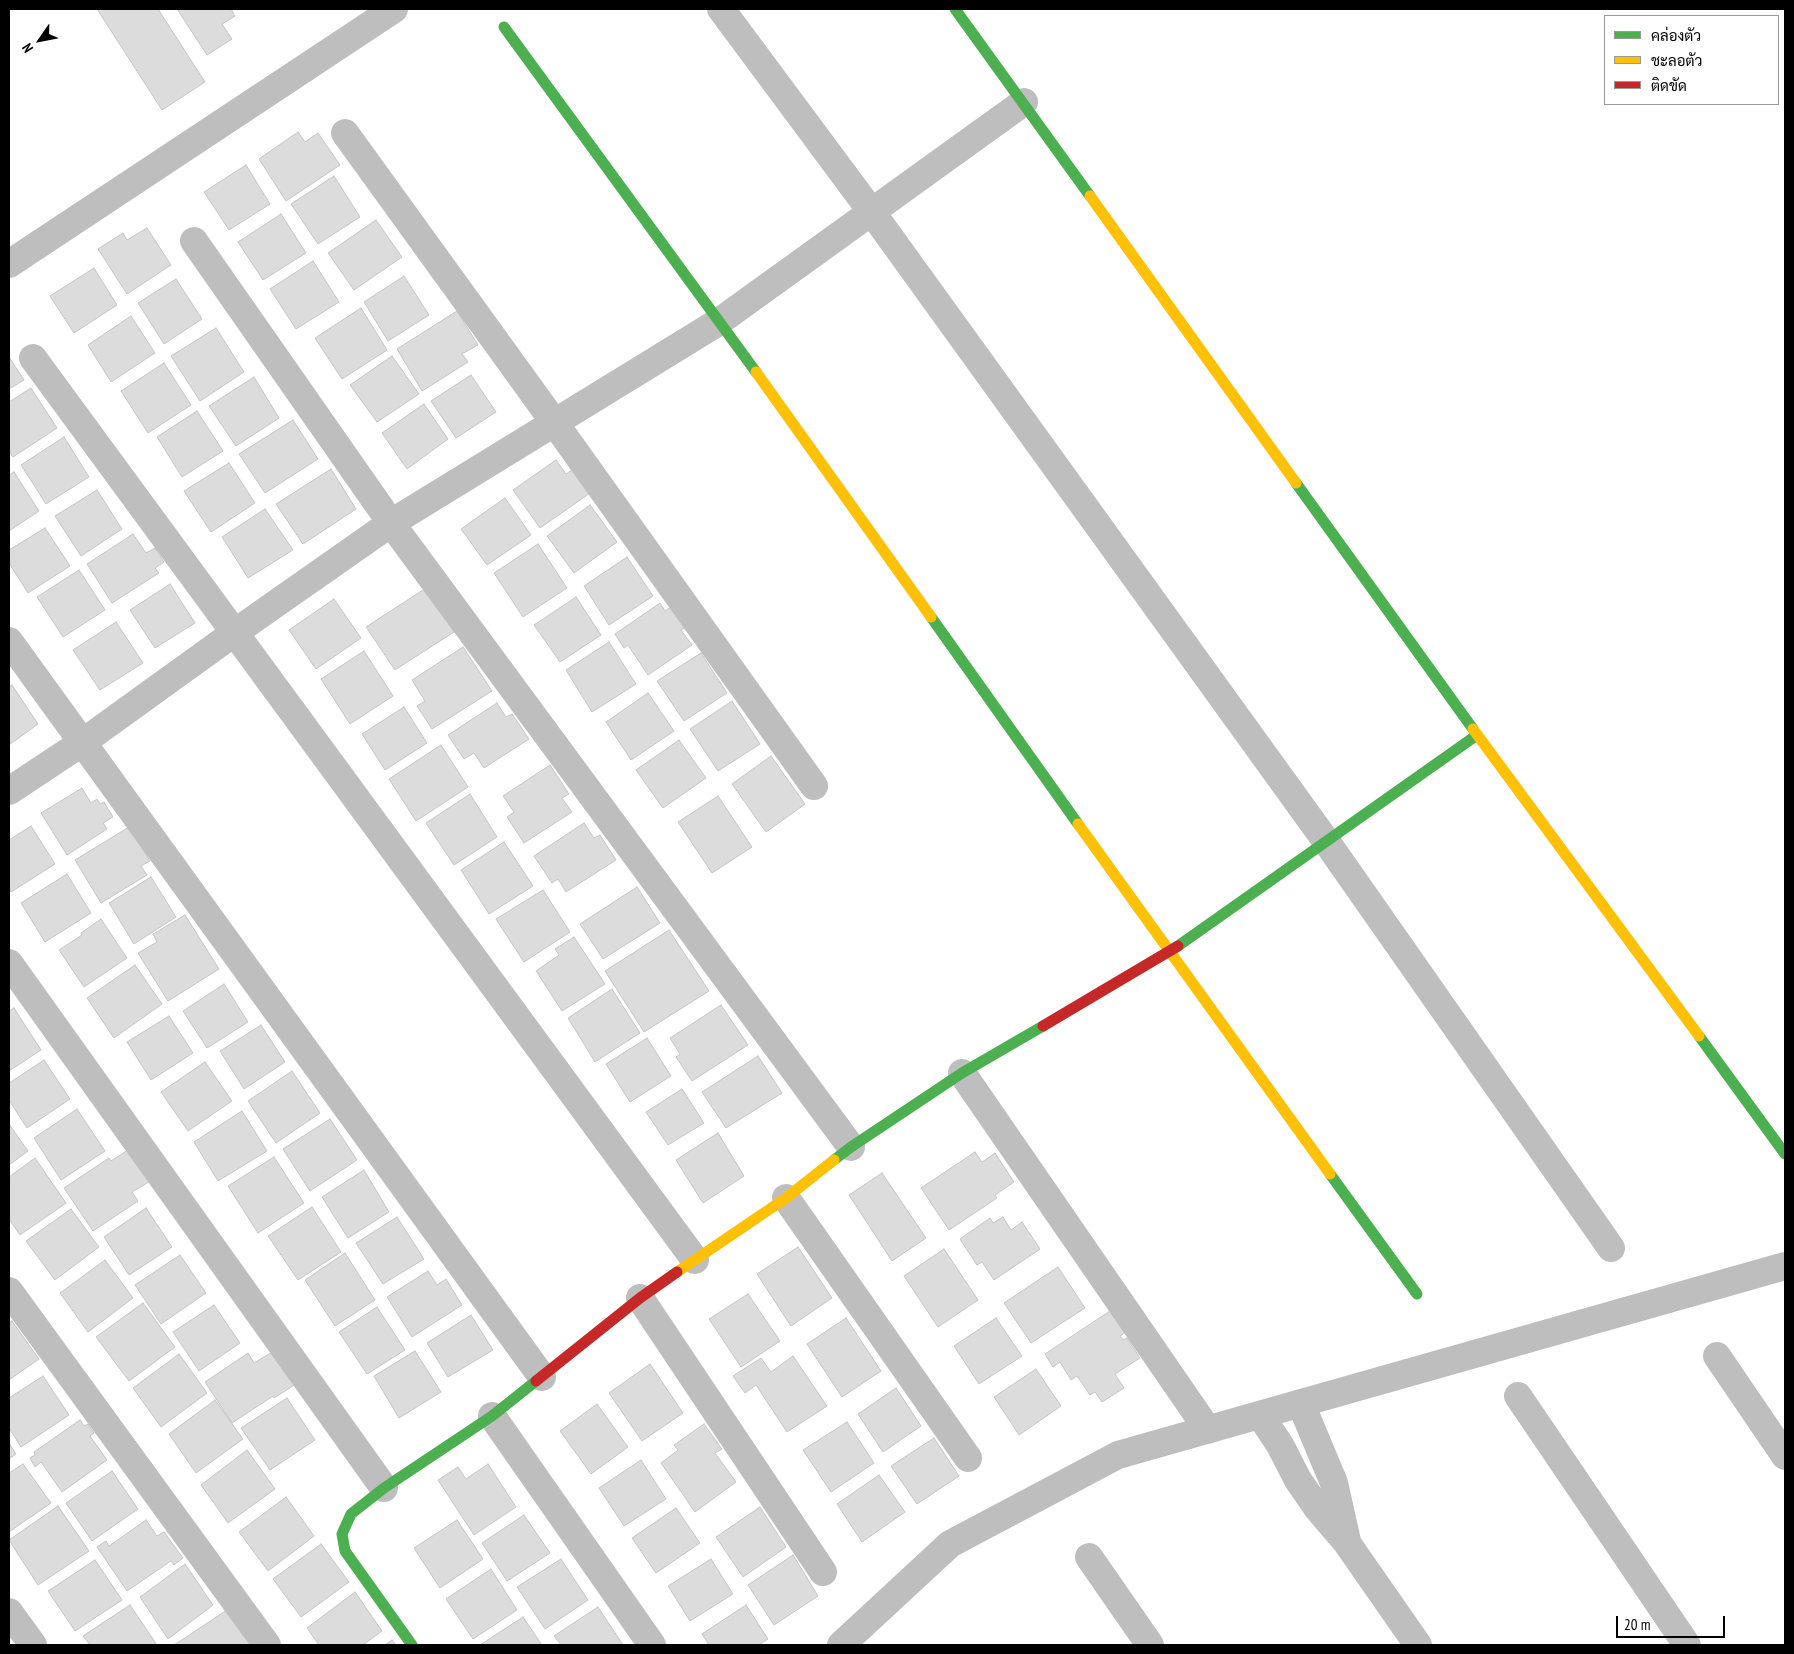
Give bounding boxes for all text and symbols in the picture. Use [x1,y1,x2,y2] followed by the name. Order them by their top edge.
[15,15,65,65] north arrow
[1604,15,1779,105] legend
[1651,26,1701,45] text: คล่องตัว
[18,40,37,56] text: N
[1651,51,1702,70] text: ชะลอตัว
[1651,76,1687,95] text: ติดขัด
[1619,1606,1728,1638] scale bar
[1624,1615,1650,1634] text: 20 m

